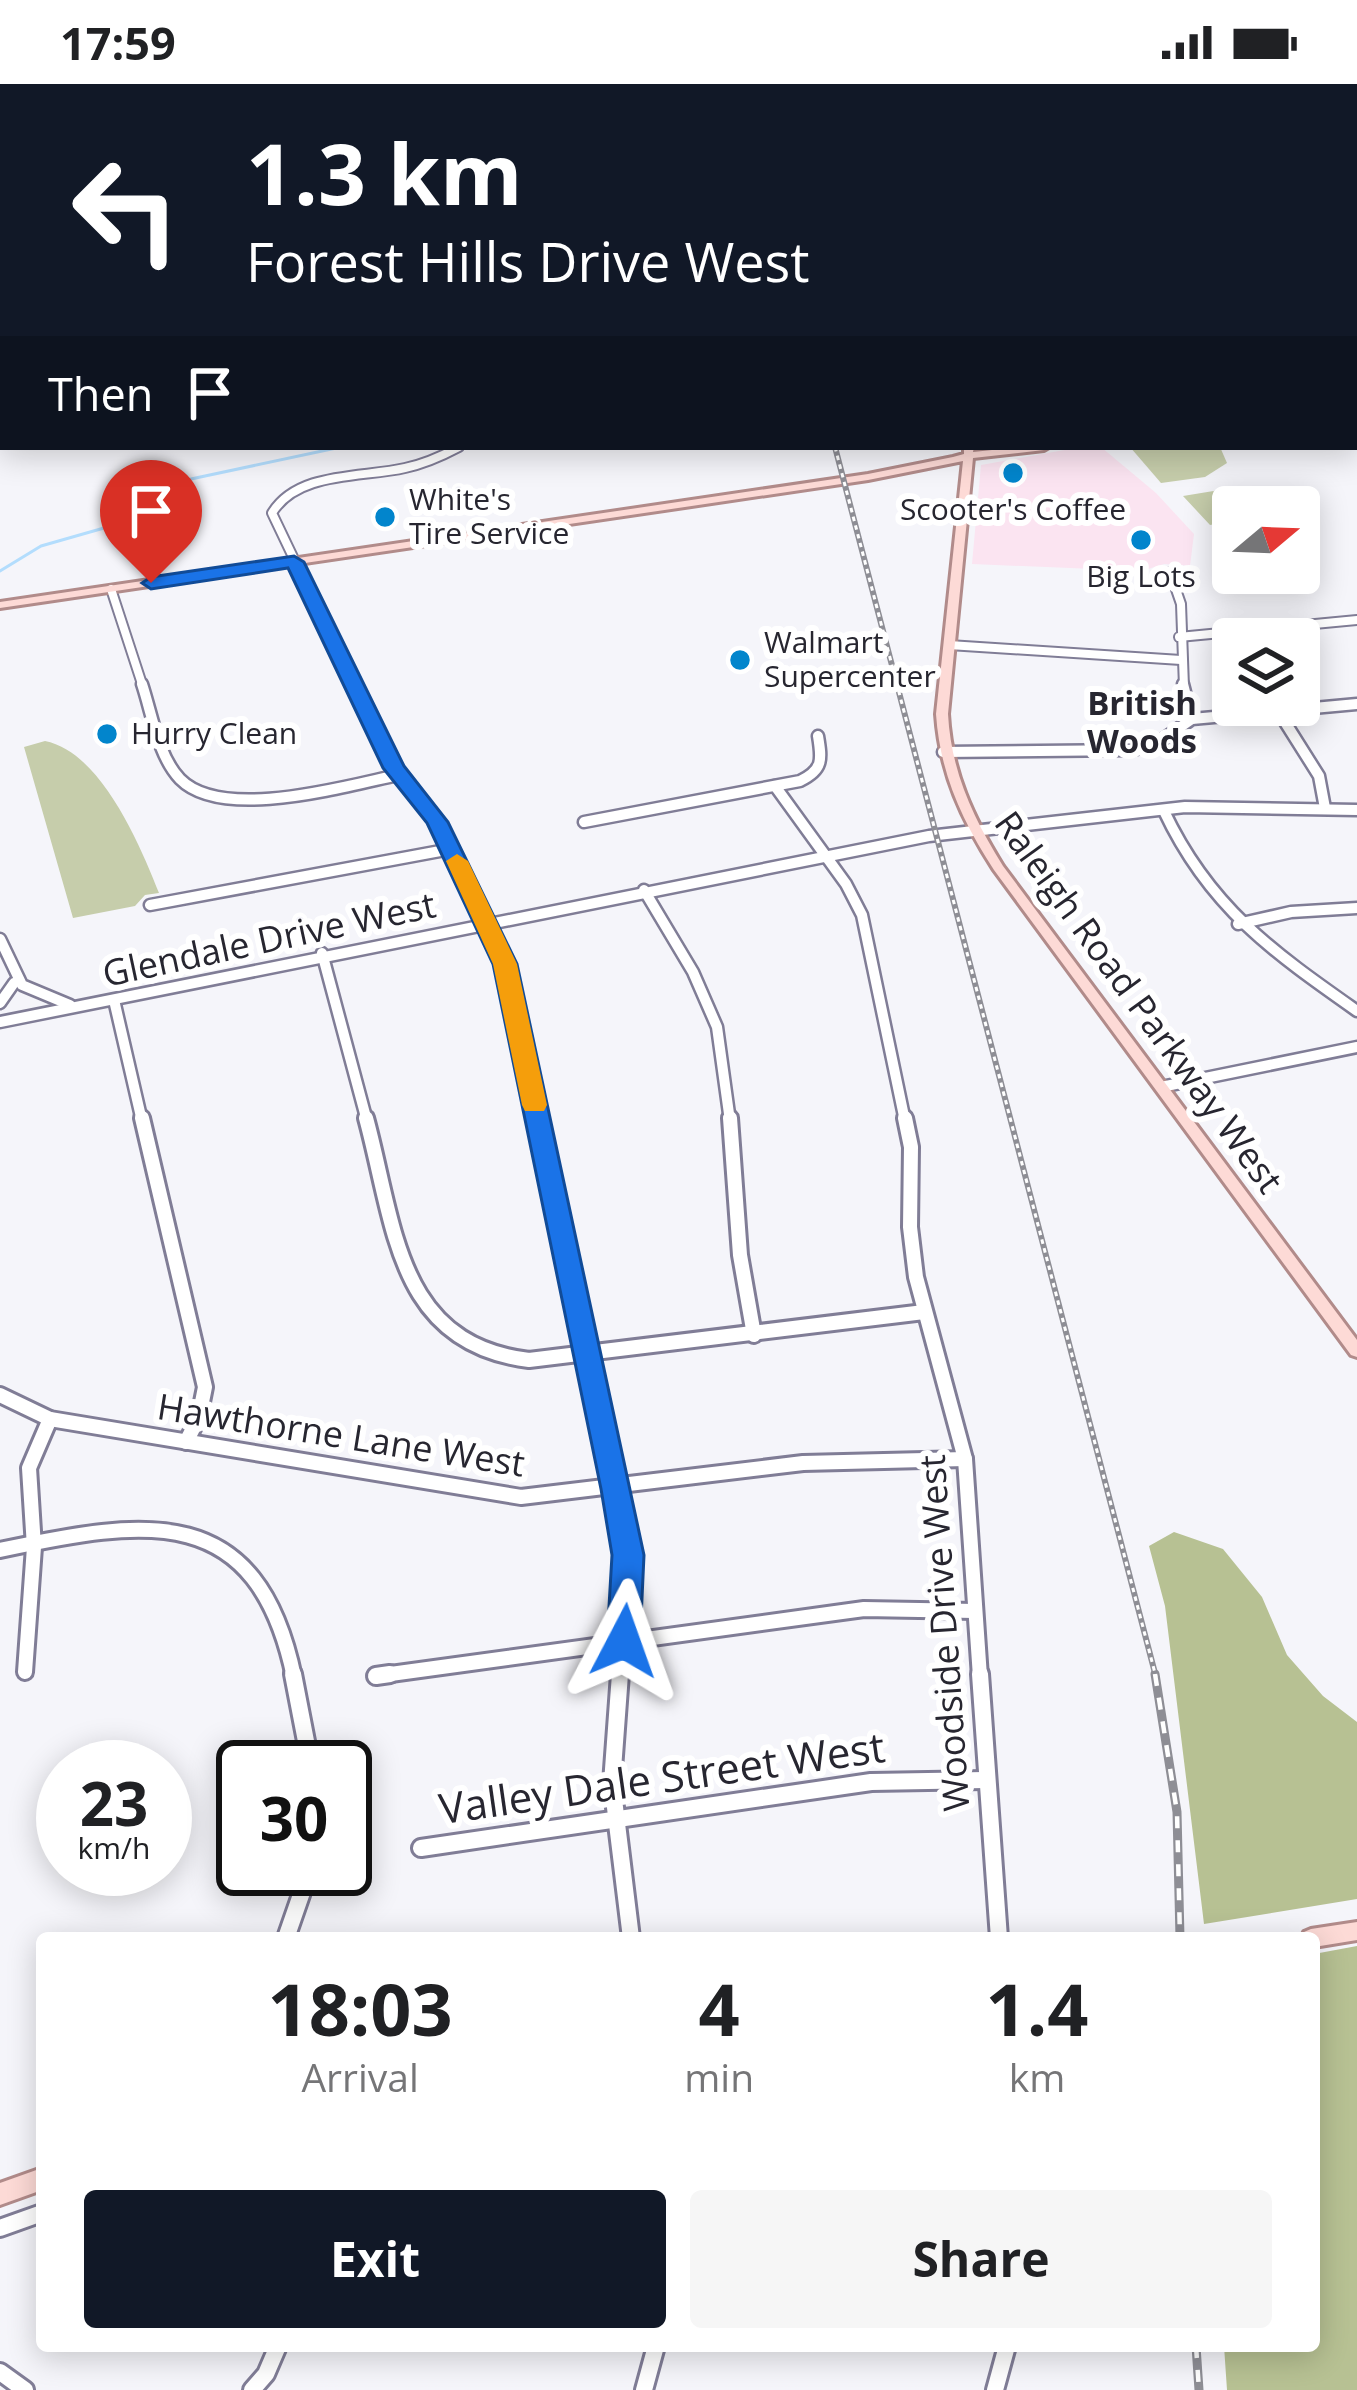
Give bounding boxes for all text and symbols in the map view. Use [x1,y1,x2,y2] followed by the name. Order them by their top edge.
[60,12,176,73] text: 17:59
[246,115,522,230] text: 1.3 km
[48,132,204,288] icon: left
[246,224,810,298] text: Forest Hills Drive West
[177,360,243,426] icon: arrive
[48,363,153,424] text: Then
[100,460,202,583] pin
[1000,460,1026,486] marker: Scooter's Coffee
[118,478,184,544] icon: arrive
[409,478,569,553] place label: White's Tire Service
[1212,486,1320,594] north arrow
[1212,486,1320,726] map controls
[900,488,1126,529] place label: Scooter's Coffee
[372,504,398,530] marker: White's Tire Service
[1128,527,1154,553] marker: Big Lots
[1086,555,1196,596] place label: Big Lots
[1212,618,1320,726] button: layers
[764,621,936,696] place label: Walmart Supercenter
[727,647,753,673] marker: Walmart Supercenter
[1087,680,1197,763] district label: British Woods
[131,712,297,753] place label: Hurry Clean
[94,721,120,747] marker: Hurry Clean
[984,801,1295,1203] street label: Raleigh Road Parkway West
[98,879,440,998] street label: Glendale Drive West
[154,1381,528,1488] street label: Hawthorne Lane West
[907,1453,980,1813] street label: Woodside Drive West
[561,1578,687,1704] position arrow
[435,1717,888,1836] street label: Valley Dale Street West
[216,1740,372,1896] speed limit sign: 30
[80,1762,148,1844] text: 23
[78,1827,150,1868] text: km/h
[268,1959,453,2057] text: 18:03
[699,1959,740,2057] text: 4
[986,1959,1088,2057] text: 1.4
[301,2050,419,2103] text: Arrival
[684,2050,754,2103] text: min
[1009,2050,1065,2103] text: km
[84,2190,666,2328] button: Exit
[690,2190,1272,2328] button: Share

